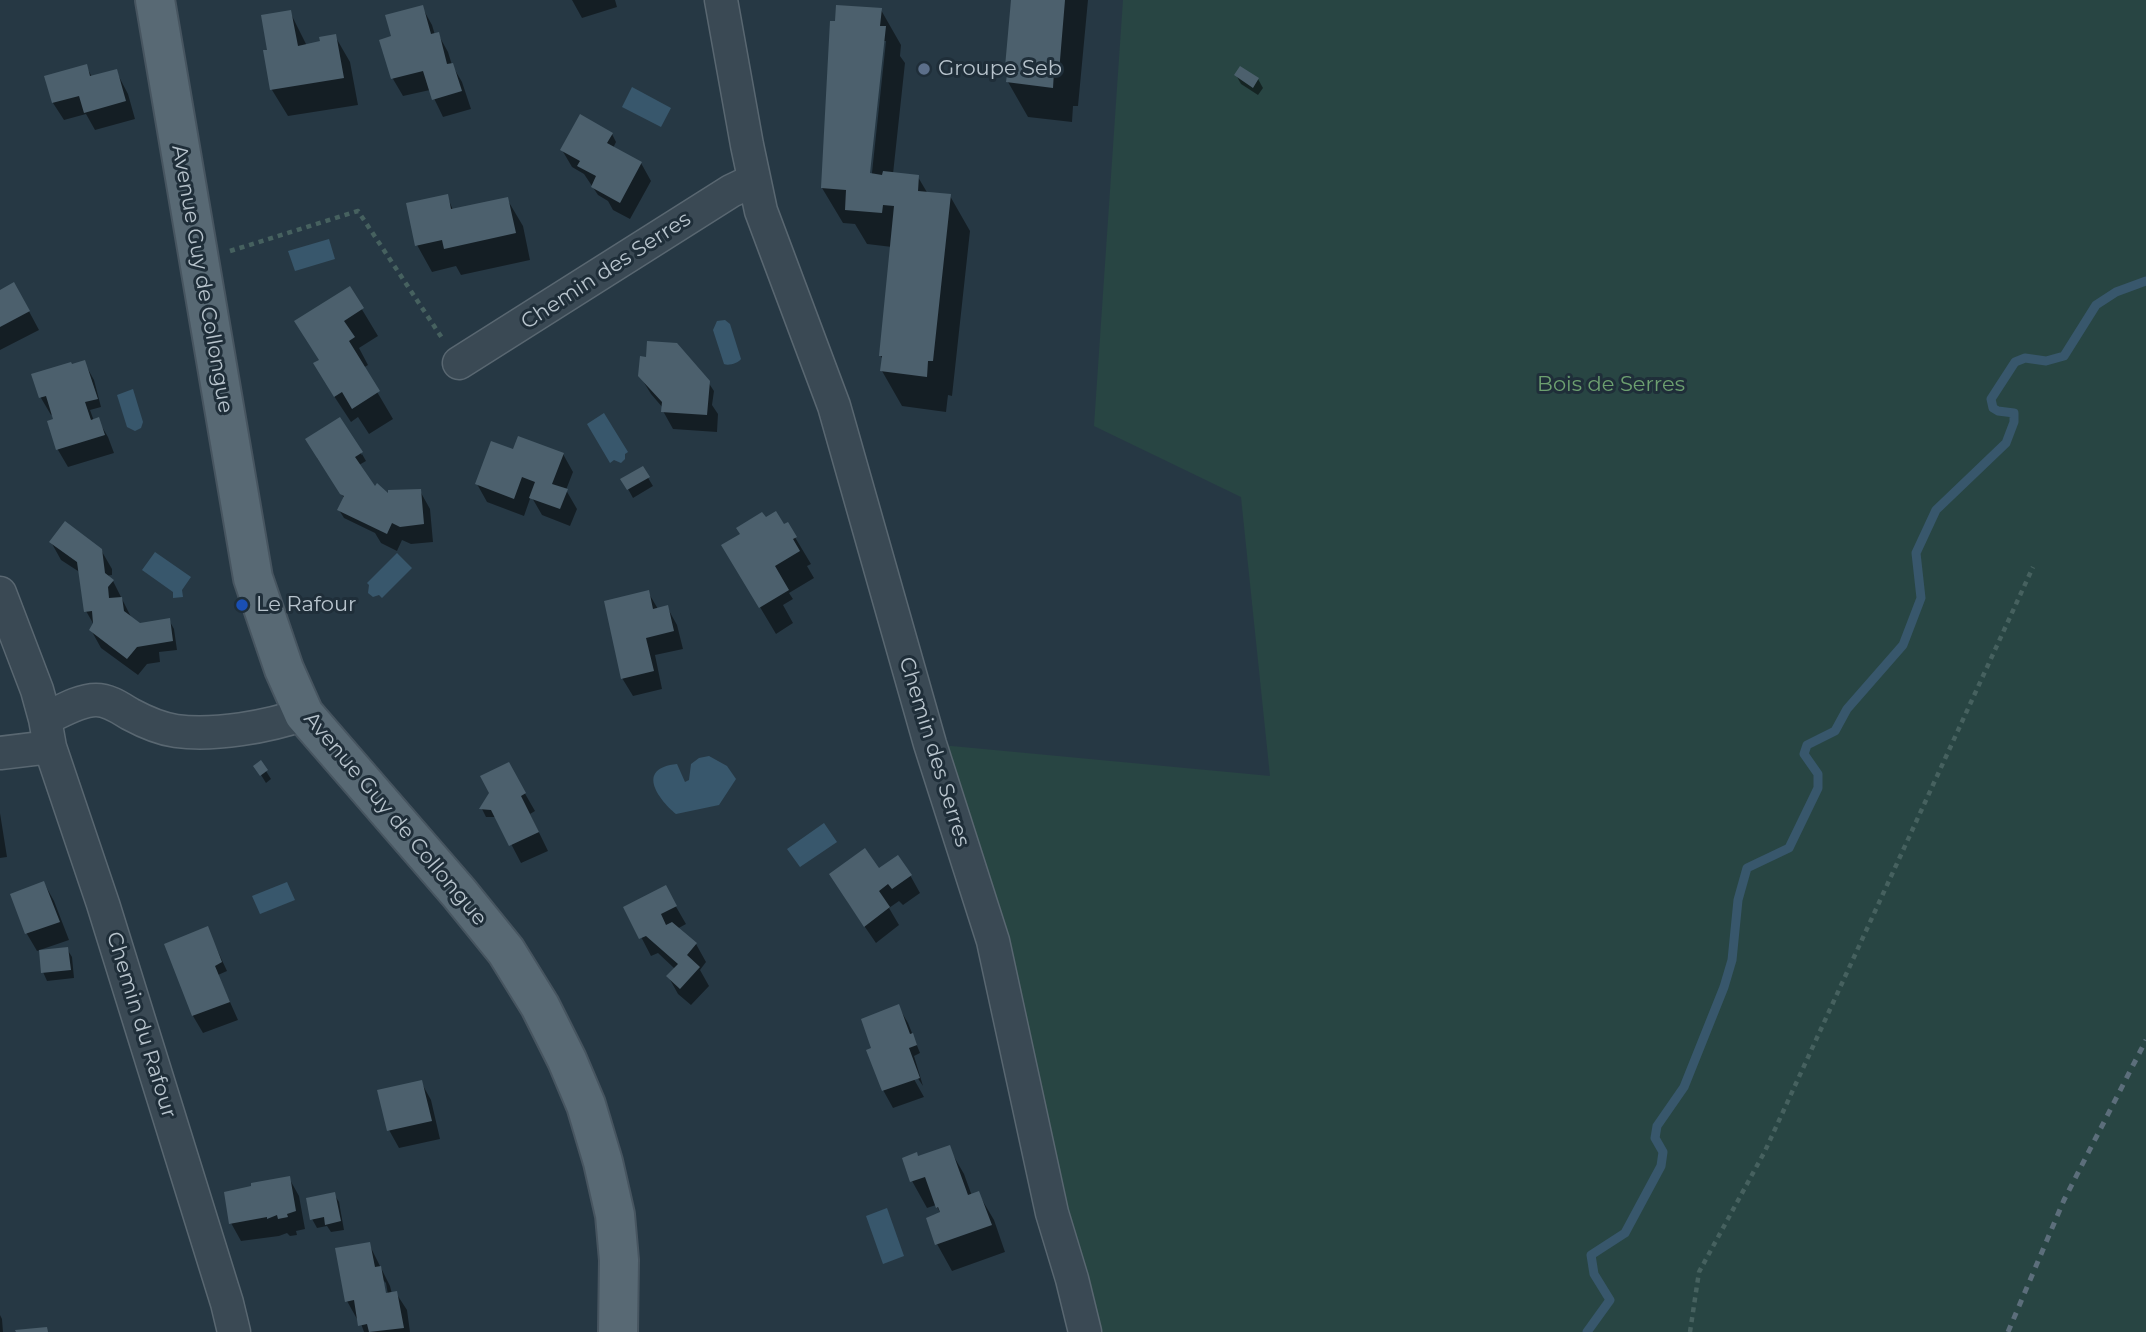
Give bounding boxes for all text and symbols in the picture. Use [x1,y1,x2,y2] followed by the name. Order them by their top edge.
[938,56,1062,82] place label: Groupe Seb
[916,61,932,77] marker: Groupe Seb
[166,143,238,415] street label: Avenue Guy de Collongue
[517,207,695,335] street label: Chemin des Serres
[1537,372,1685,398] park label: Bois de Serres
[256,592,356,618] place label: Le Rafour
[234,597,250,613] marker: Le Rafour
[893,654,975,850] street label: Chemin des Serres
[298,707,492,931] street label: Avenue Guy de Collongue
[101,929,181,1121] street label: Chemin du Rafour

